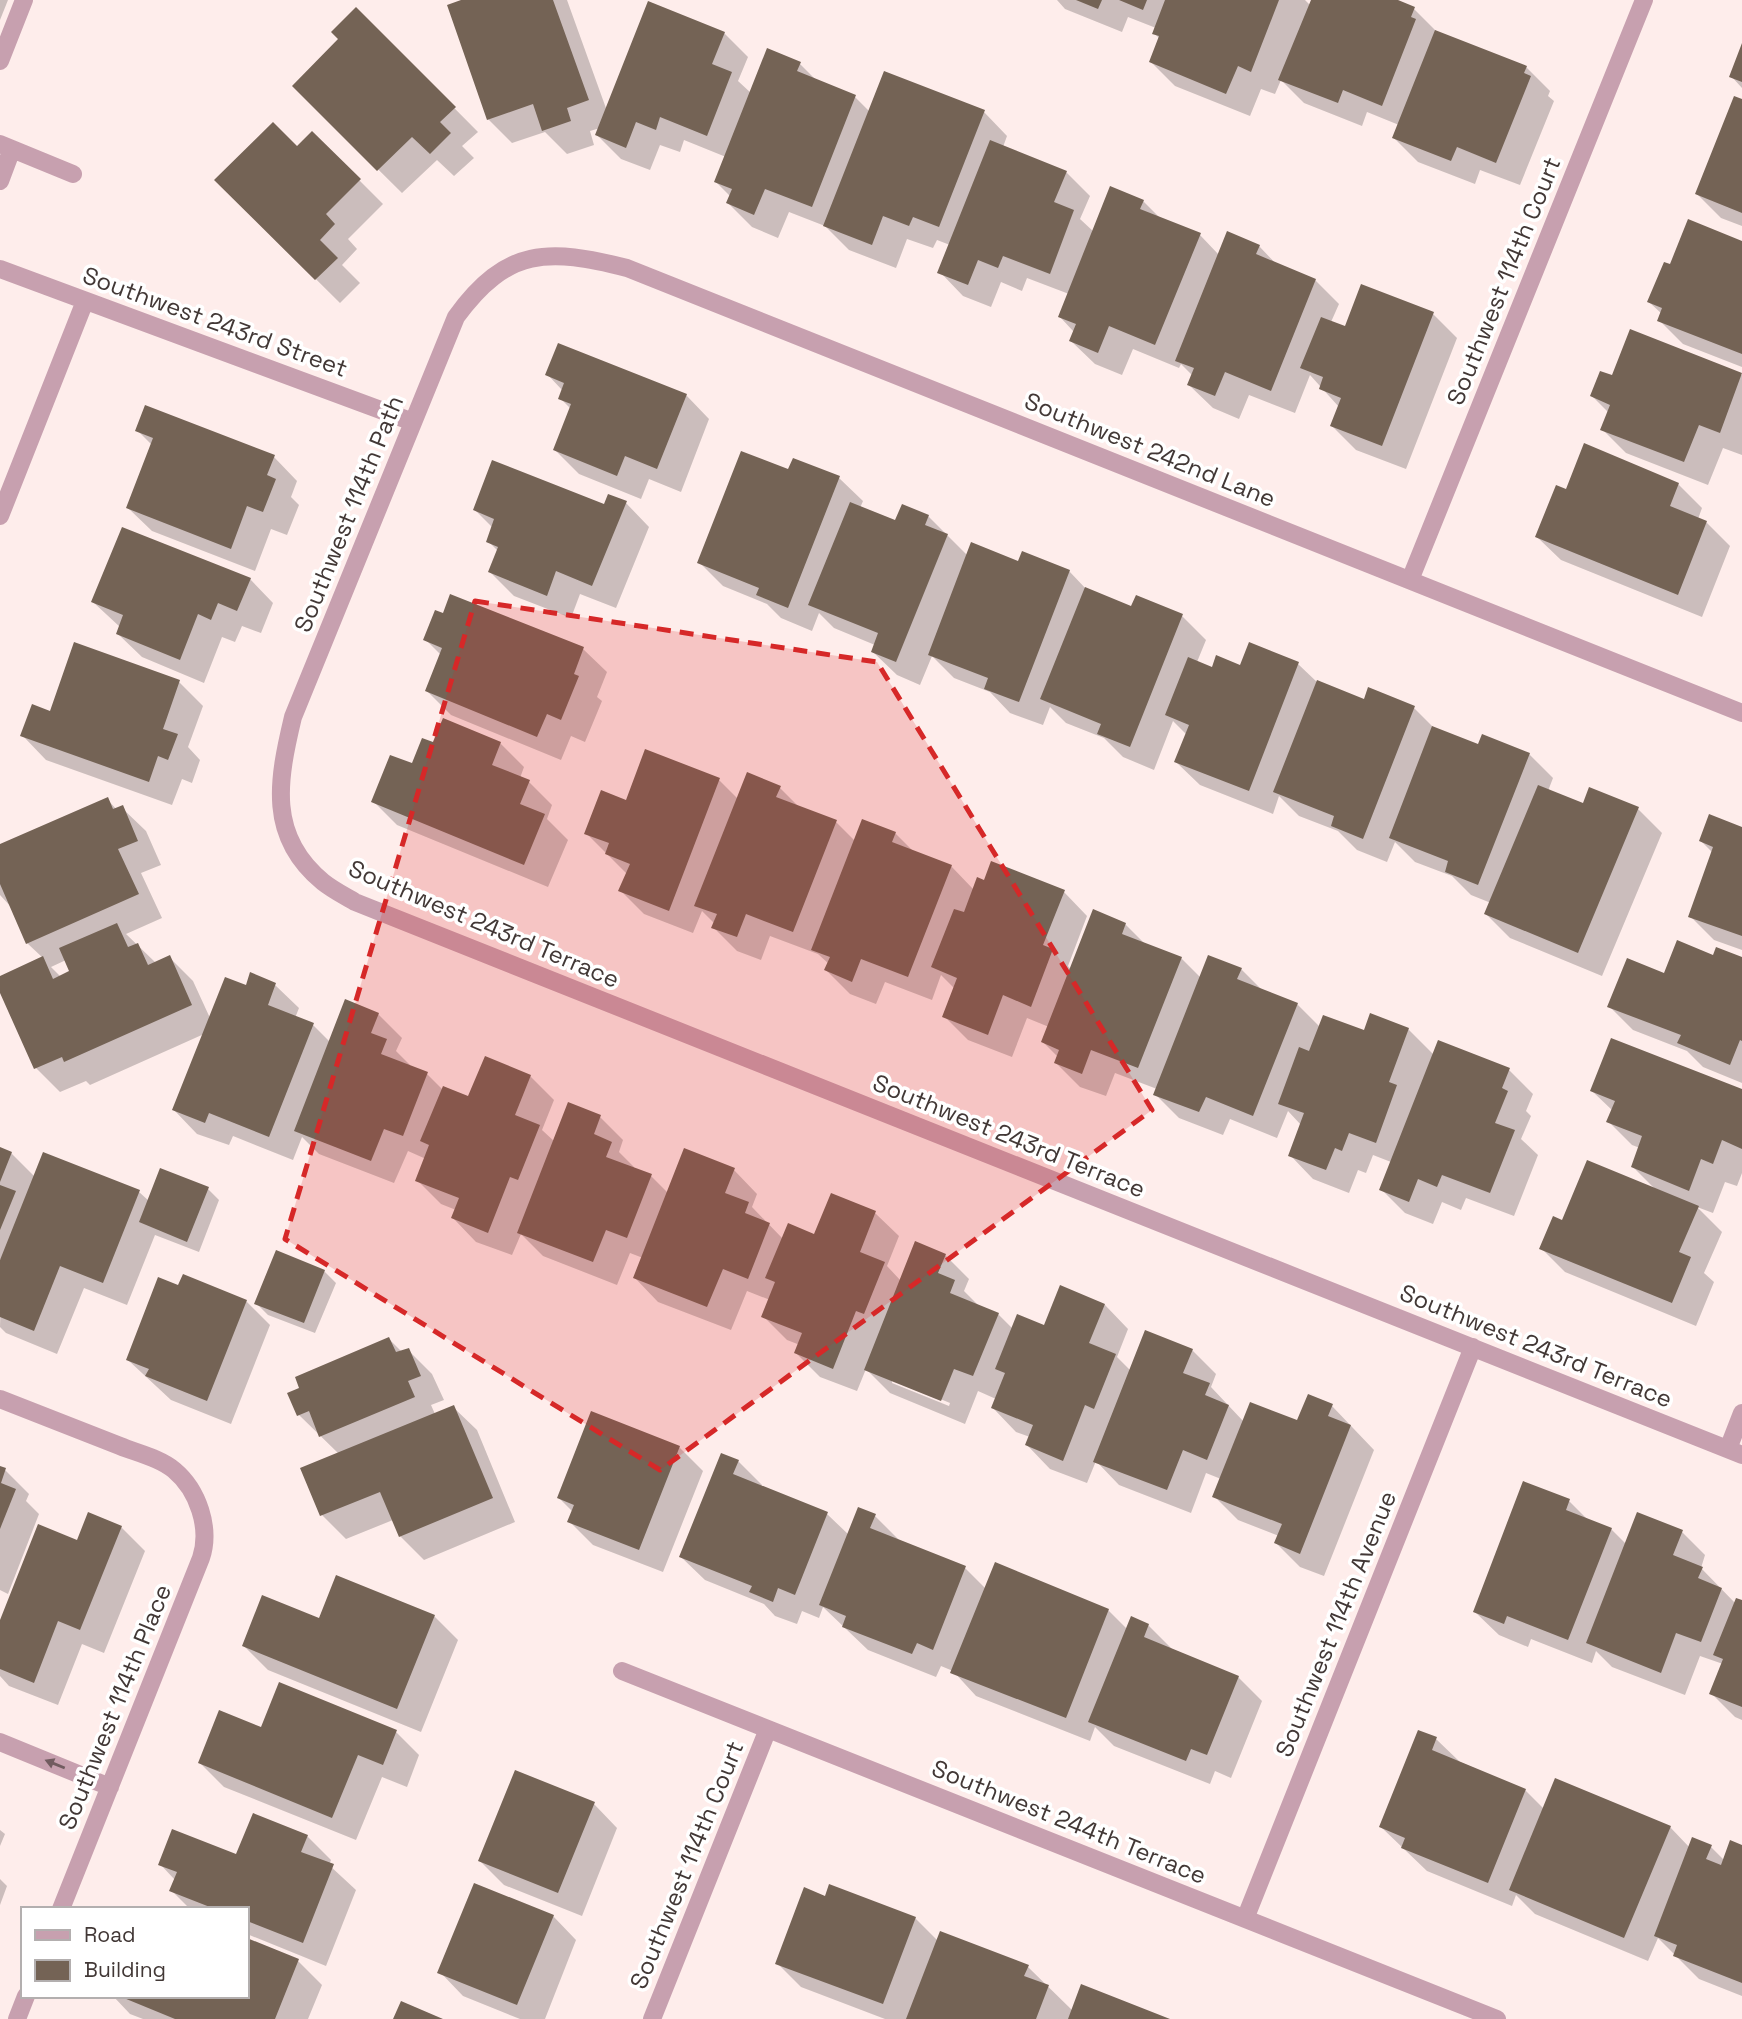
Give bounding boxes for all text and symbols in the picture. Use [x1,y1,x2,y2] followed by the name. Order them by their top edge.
[1440,152,1567,409] street label: Southwest 114th Court
[79,259,352,384] street label: Southwest 243rd Street
[1020,385,1280,514] street label: Southwest 242nd Lane
[287,391,410,637] street label: Southwest 114th Path
[344,852,624,995] street label: Southwest 243rd Terrace
[868,1067,1150,1204] street label: Southwest 243rd Terrace
[1395,1277,1677,1414] street label: Southwest 243rd Terrace
[1268,1486,1403,1761] street label: Southwest 114th Avenue
[51,1580,178,1834] street label: Southwest 114th Place
[623,1736,750,1993] street label: Southwest 114th Court
[927,1752,1211,1891] street label: Southwest 244th Terrace
[44,1759,65,1770] one-way arrow
[21,1907,248,1998] legend
[84,1921,136,1948] text: Road
[84,1956,166,1983] text: Building

